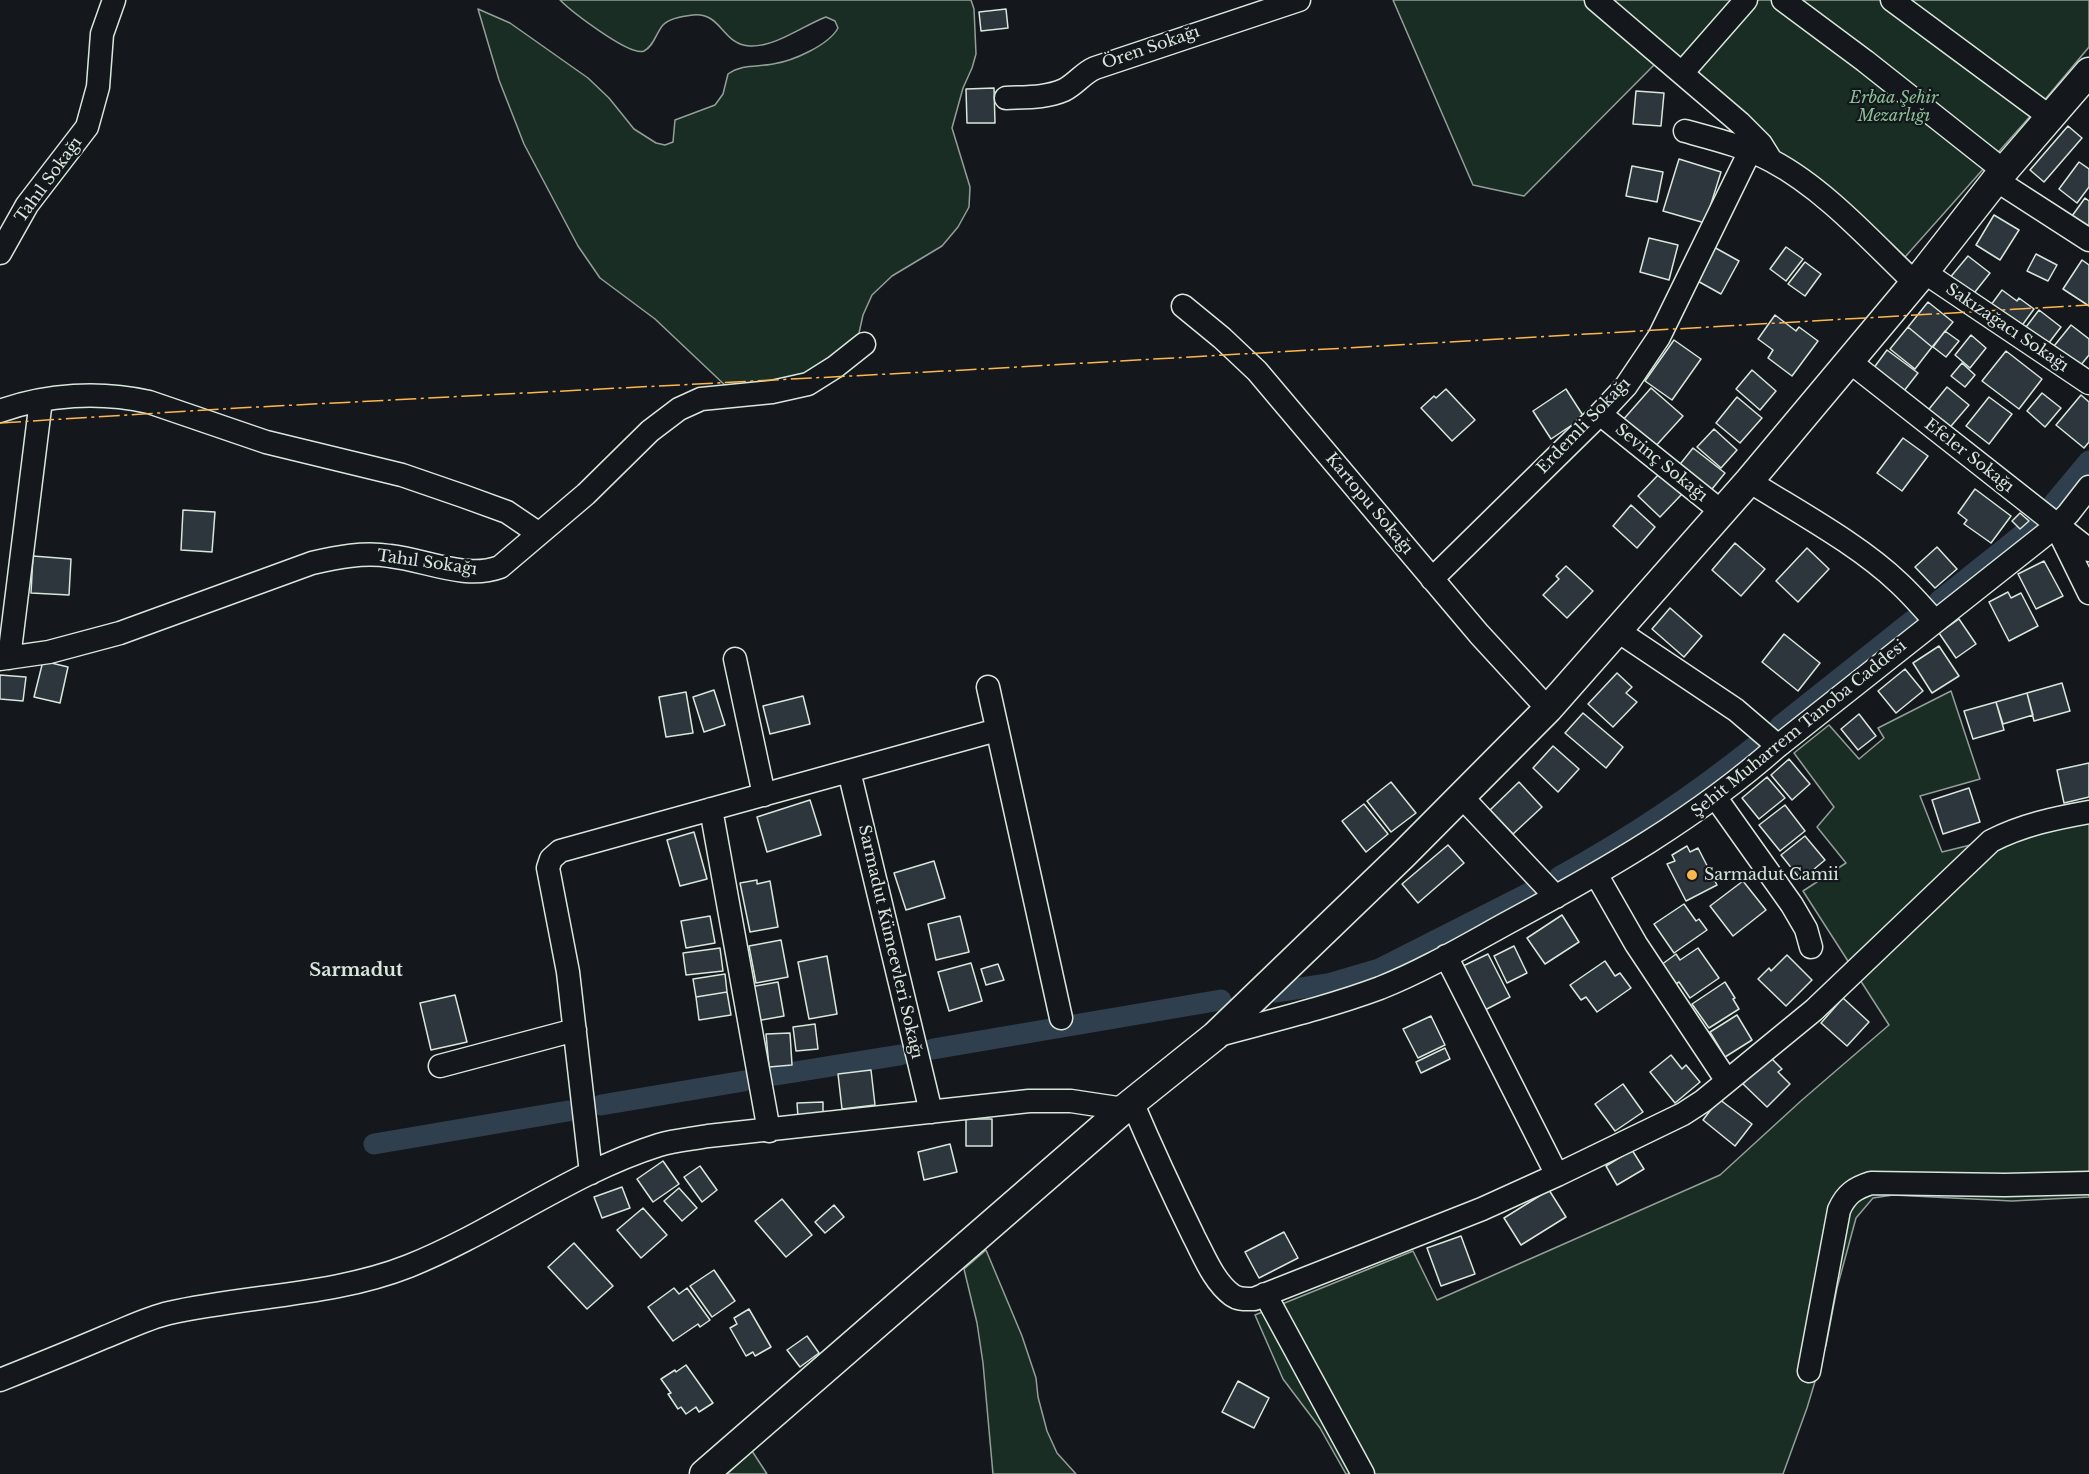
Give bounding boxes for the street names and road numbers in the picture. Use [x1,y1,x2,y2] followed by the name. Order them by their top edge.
[1100,22,1202,74] street label: Ören Sokağı
[12,134,86,226] street label: Tahıl Sokağı
[1942,280,2072,376] street label: Sakızağacı Sokağı
[1533,374,1635,478] street label: Erdemli Sokağı
[1920,415,2018,497] street label: Efeler Sokağı
[1611,420,1711,506] street label: Sevinç Sokağı
[1321,449,1417,559] street label: Kartopu Sokağı
[376,546,478,580] street label: Tahıl Sokağı
[1688,636,1910,822] street label: Şehit Muharrem Tanoba Caddesi
[854,823,926,1061] street label: Sarmadut Kümeevleri Sokağı

